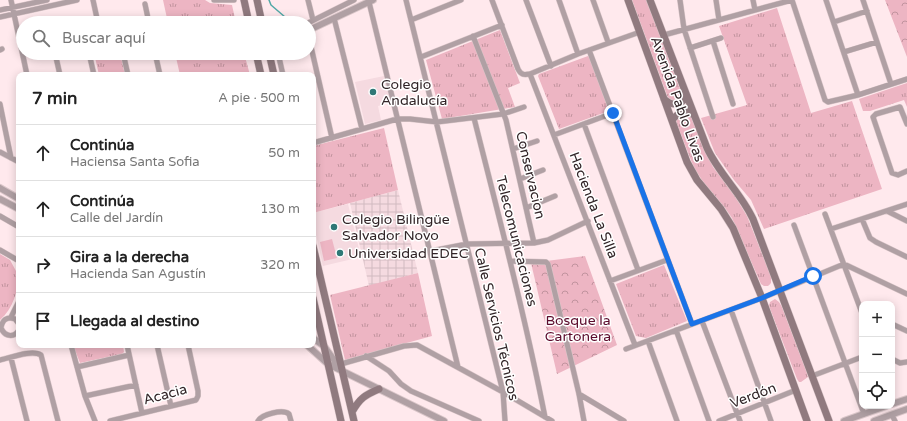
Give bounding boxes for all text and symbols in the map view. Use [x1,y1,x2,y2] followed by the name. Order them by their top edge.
[16,16,316,60] search box
[30,27,52,49] icon: search
[62,29,145,47] text: Buscar aquí
[647,34,708,165] street label: Avenida Pablo Livas
[381,76,447,109] place label: Colegio Andalucía
[368,87,378,97] marker: Colegio Andalucía
[32,88,77,109] text: 7 min
[218,90,300,106] text: A pie · 500 m
[604,104,622,122] route end
[512,129,549,221] street label: Conservacion
[70,136,134,154] text: Continúa
[32,142,54,164] icon: ahead
[268,145,300,161] text: 50 m
[565,150,622,261] street label: Hacienda La Silla
[70,154,200,170] text: Haciensa Santa Sofia
[492,174,541,309] street label: Telecomunicaciones
[70,192,134,210] text: Continúa
[32,198,54,220] icon: ahead
[260,201,300,217] text: 130 m
[70,210,163,226] text: Calle del Jardín
[342,211,450,244] place label: Colegio Bilingüe Salvador Novo
[329,222,339,232] marker: Colegio Bilingüe Salvador Novo
[348,245,469,262] place label: Universidad EDEC
[471,246,522,403] street label: Calle Servicios Técnicos
[70,248,189,266] text: Gira a la derecha
[335,248,345,258] marker: Universidad EDEC
[32,254,54,276] icon: right
[260,257,300,273] text: 320 m
[70,266,206,282] text: Hacienda San Agustín
[804,267,822,285] route start
[859,301,895,409] map controls
[859,301,895,337] button: +
[32,310,54,332] icon: arrive
[70,312,199,330] text: Llegada al destino
[545,312,611,345] park label: Bosque la Cartonera
[859,337,895,373] button: −
[859,373,895,409] button: locate
[728,379,779,412] street label: Verdón
[141,381,189,408] street label: Acacia

